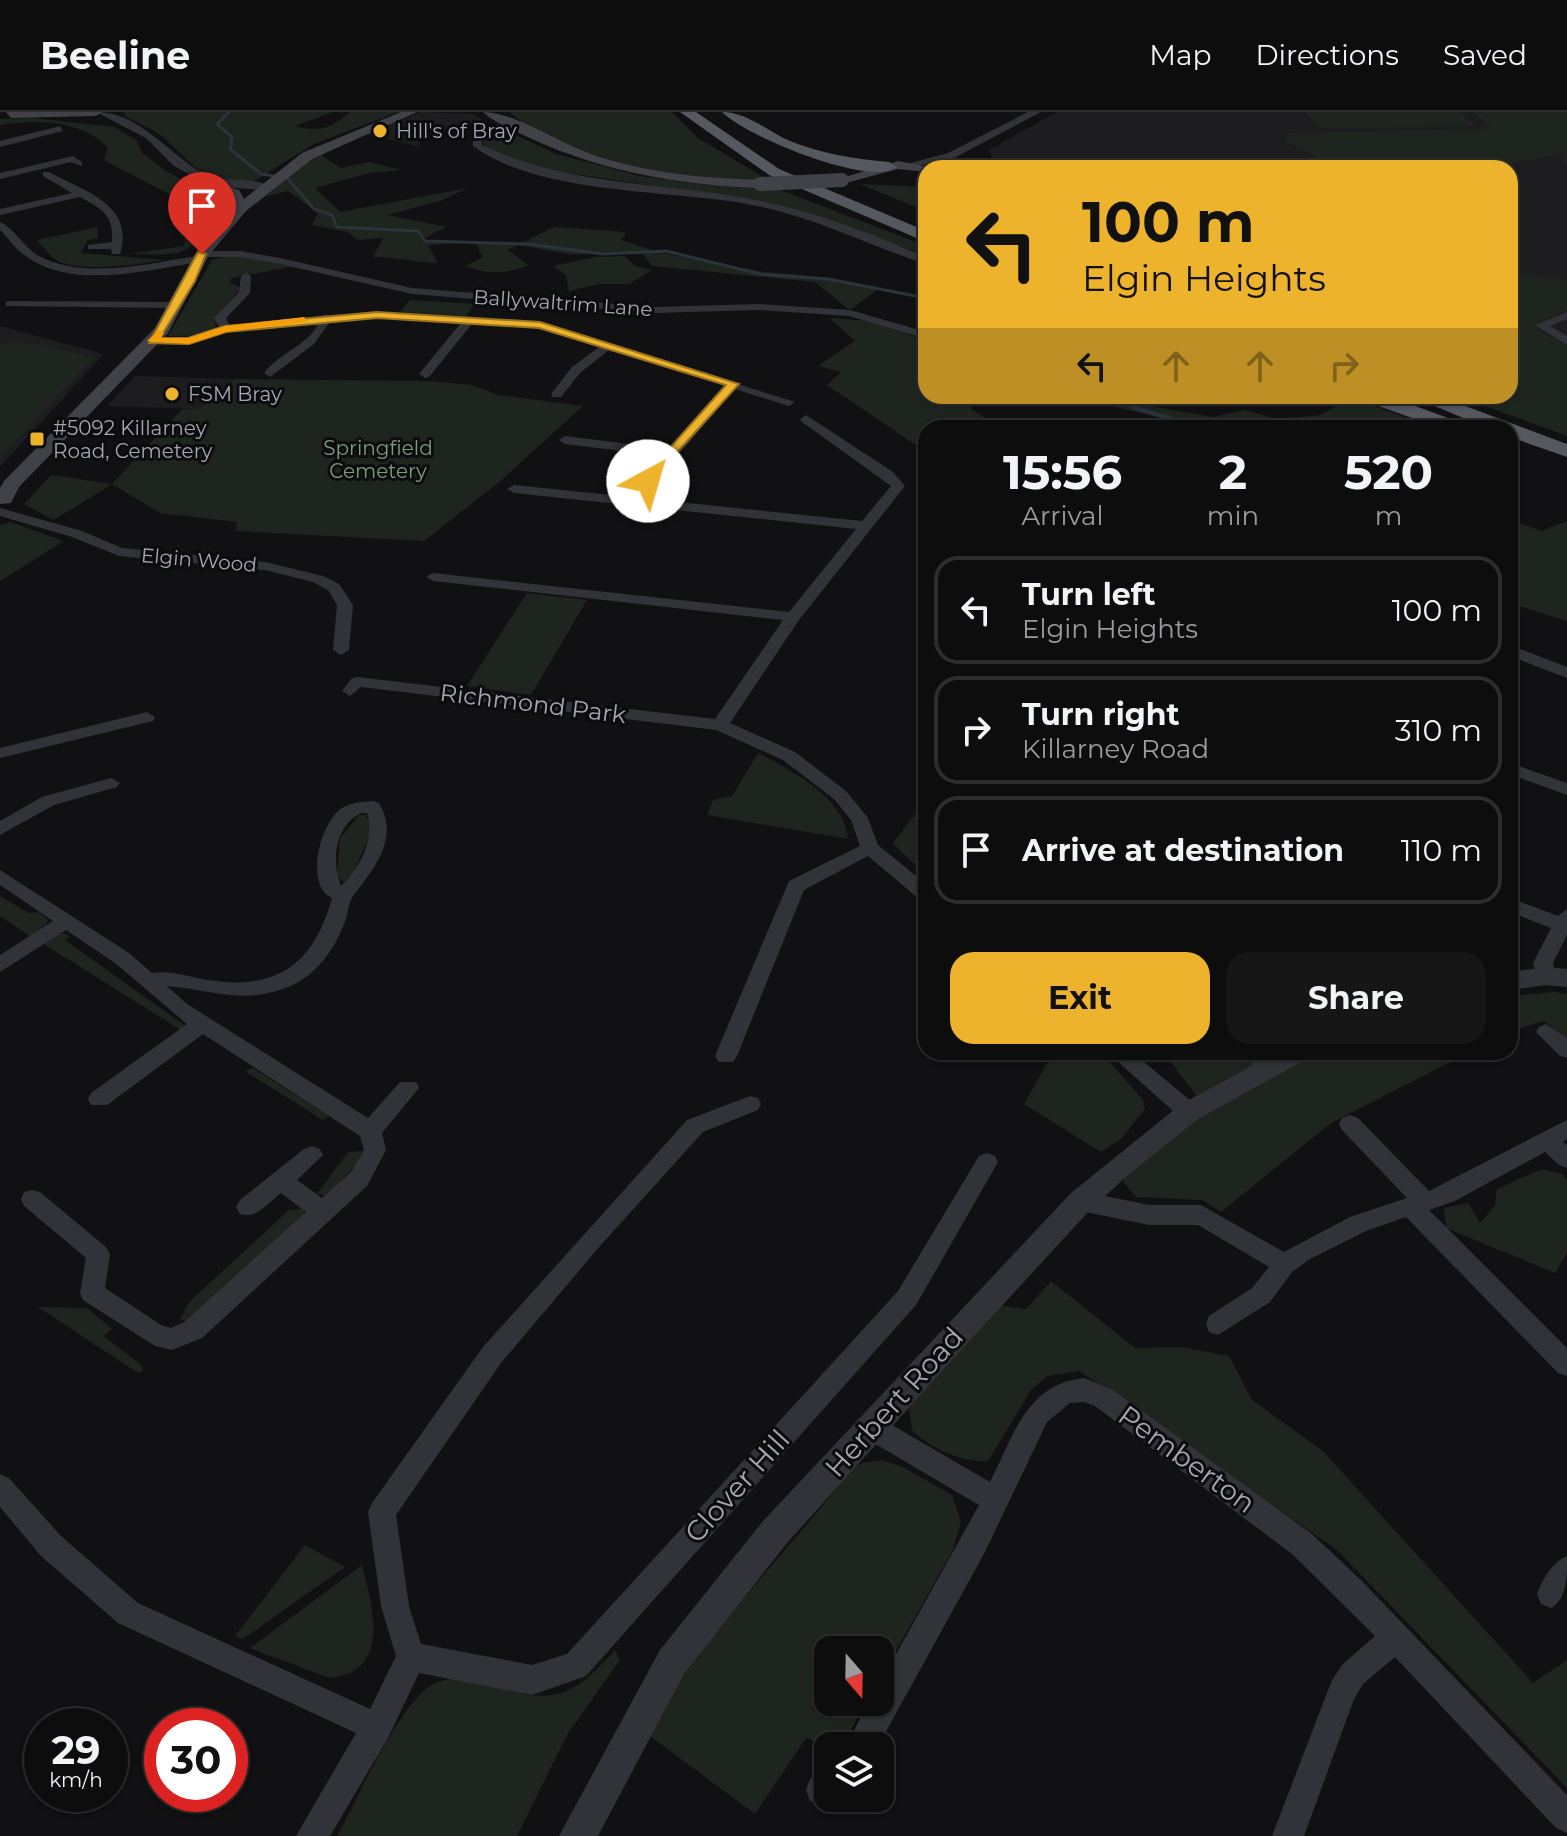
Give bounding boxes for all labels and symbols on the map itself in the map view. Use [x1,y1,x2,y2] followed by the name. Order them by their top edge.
[396,119,517,143] place label: Hill's of Bray
[371,122,389,140] marker: Hill's of Bray
[168,172,236,254] pin
[473,285,653,321] street label: Ballywaltrim Lane
[188,382,282,406] place label: FSM Bray
[163,385,181,403] marker: FSM Bray
[53,416,213,463] place label: #5092 Killarney Road, Cemetery
[28,430,46,448] marker: #5092 Killarney Road, Cemetery
[323,436,433,483] park label: Springfield Cemetery
[606,439,690,523] position arrow
[140,543,258,577] street label: Elgin Wood
[438,678,629,729] street label: Richmond Park
[818,1320,970,1484] street label: Herbert Road
[1112,1398,1262,1520] street label: Pemberton
[677,1423,797,1549] street label: Clover Hill
[814,1636,894,1716] north arrow
[144,1708,248,1812] speed limit sign: 30

